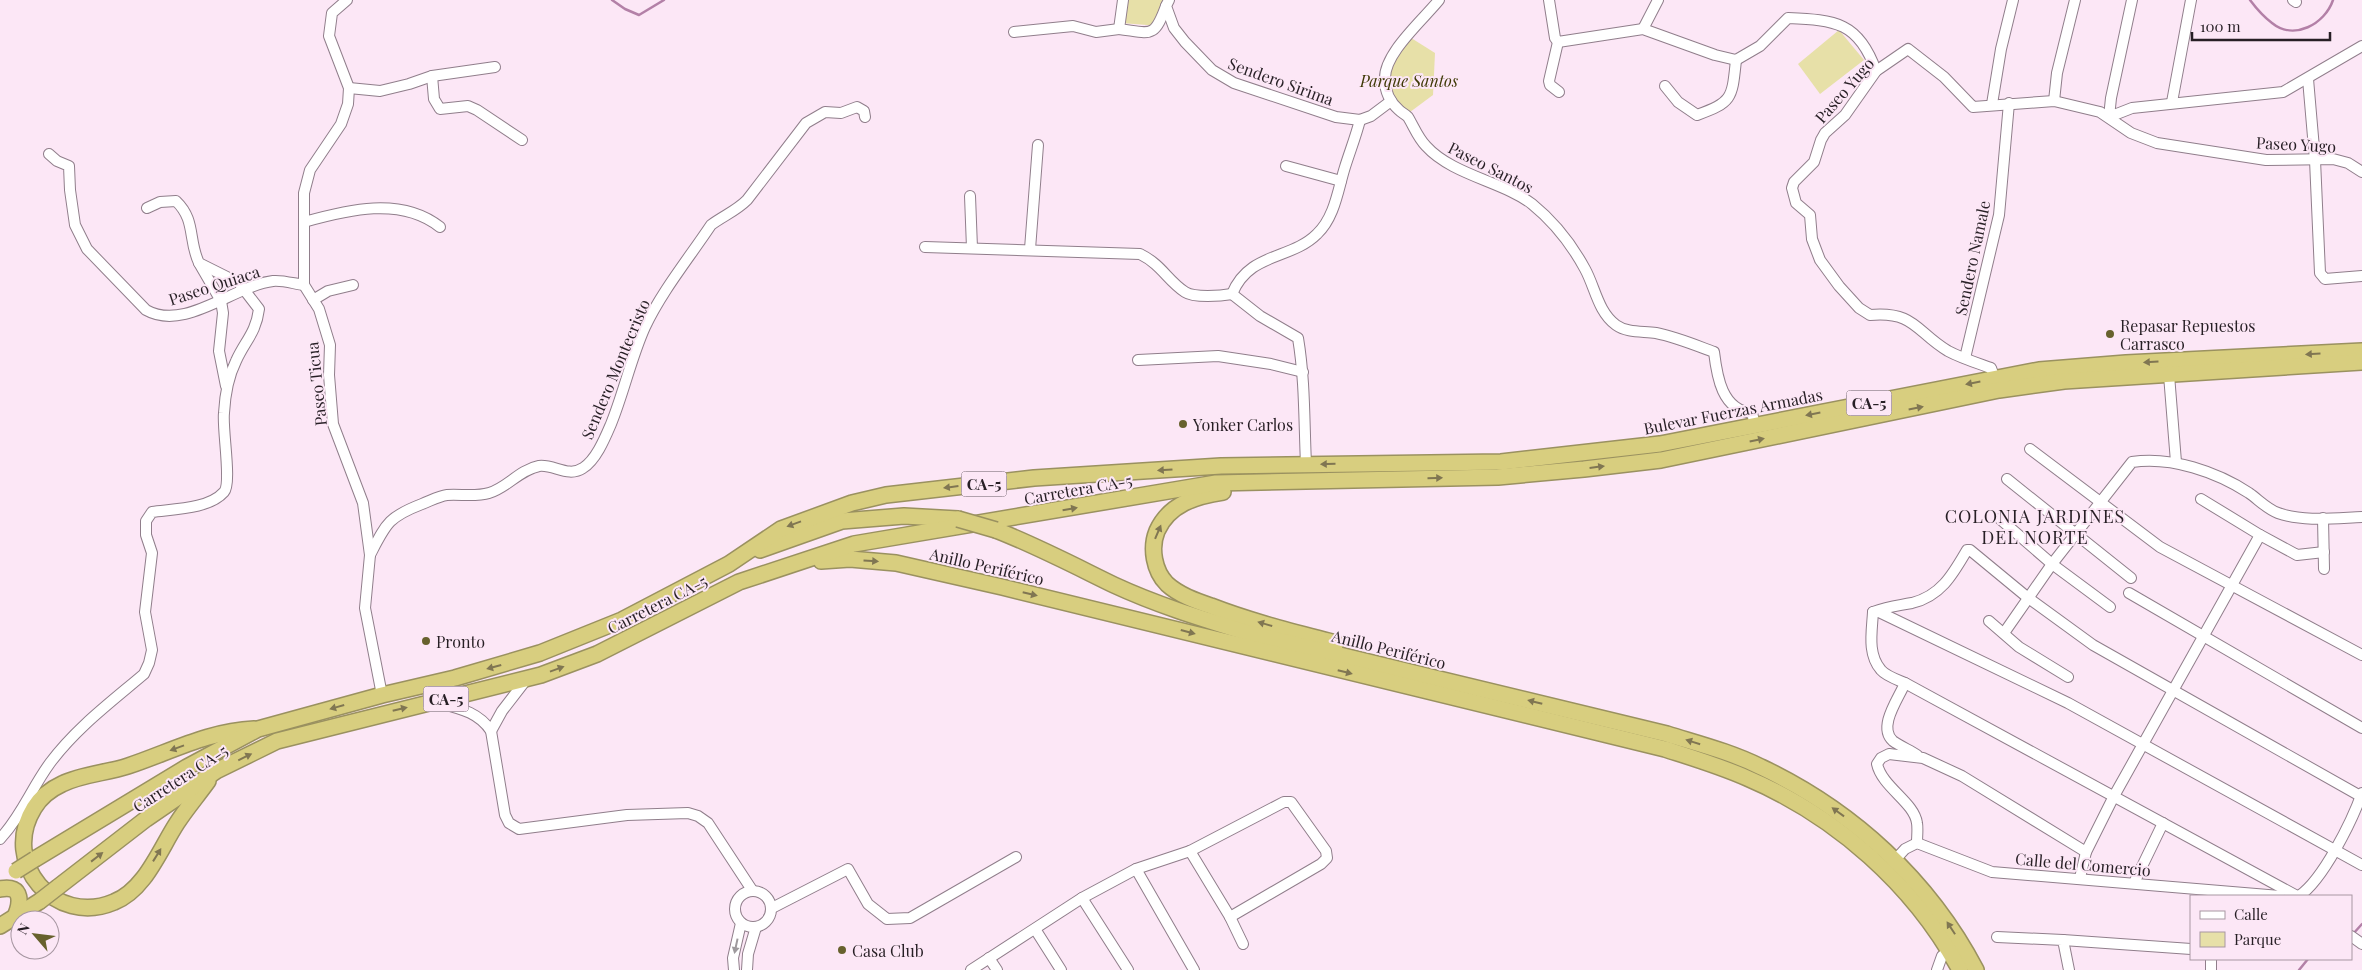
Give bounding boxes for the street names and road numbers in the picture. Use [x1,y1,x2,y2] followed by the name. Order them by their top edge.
[1225,52,1337,110] street label: Sendero Sirima
[1810,53,1878,127] street label: Paseo Yugo
[2255,131,2337,157] street label: Paseo Yugo
[1445,137,1537,197] street label: Paseo Santos
[1950,199,1994,317] street label: Sendero Namale
[166,260,262,310] street label: Paseo Quiaca
[576,296,654,442] street label: Sendero Montecristo
[301,341,331,427] street label: Paseo Ticua
[1642,383,1824,439] street label: Bulevar Fuerzas Armadas
[1846,390,1892,416] road number: CA-5
[1022,469,1134,509] street label: Carretera CA-5
[962,472,1006,496] road number: CA-5
[927,542,1046,589] street label: Anillo Periférico
[604,570,710,638] street label: Carretera CA-5
[1329,624,1448,673] street label: Anillo Periférico
[424,686,468,712] road number: CA-5
[128,739,232,817] street label: Carretera CA-5
[2014,848,2152,880] street label: Calle del Comercio

